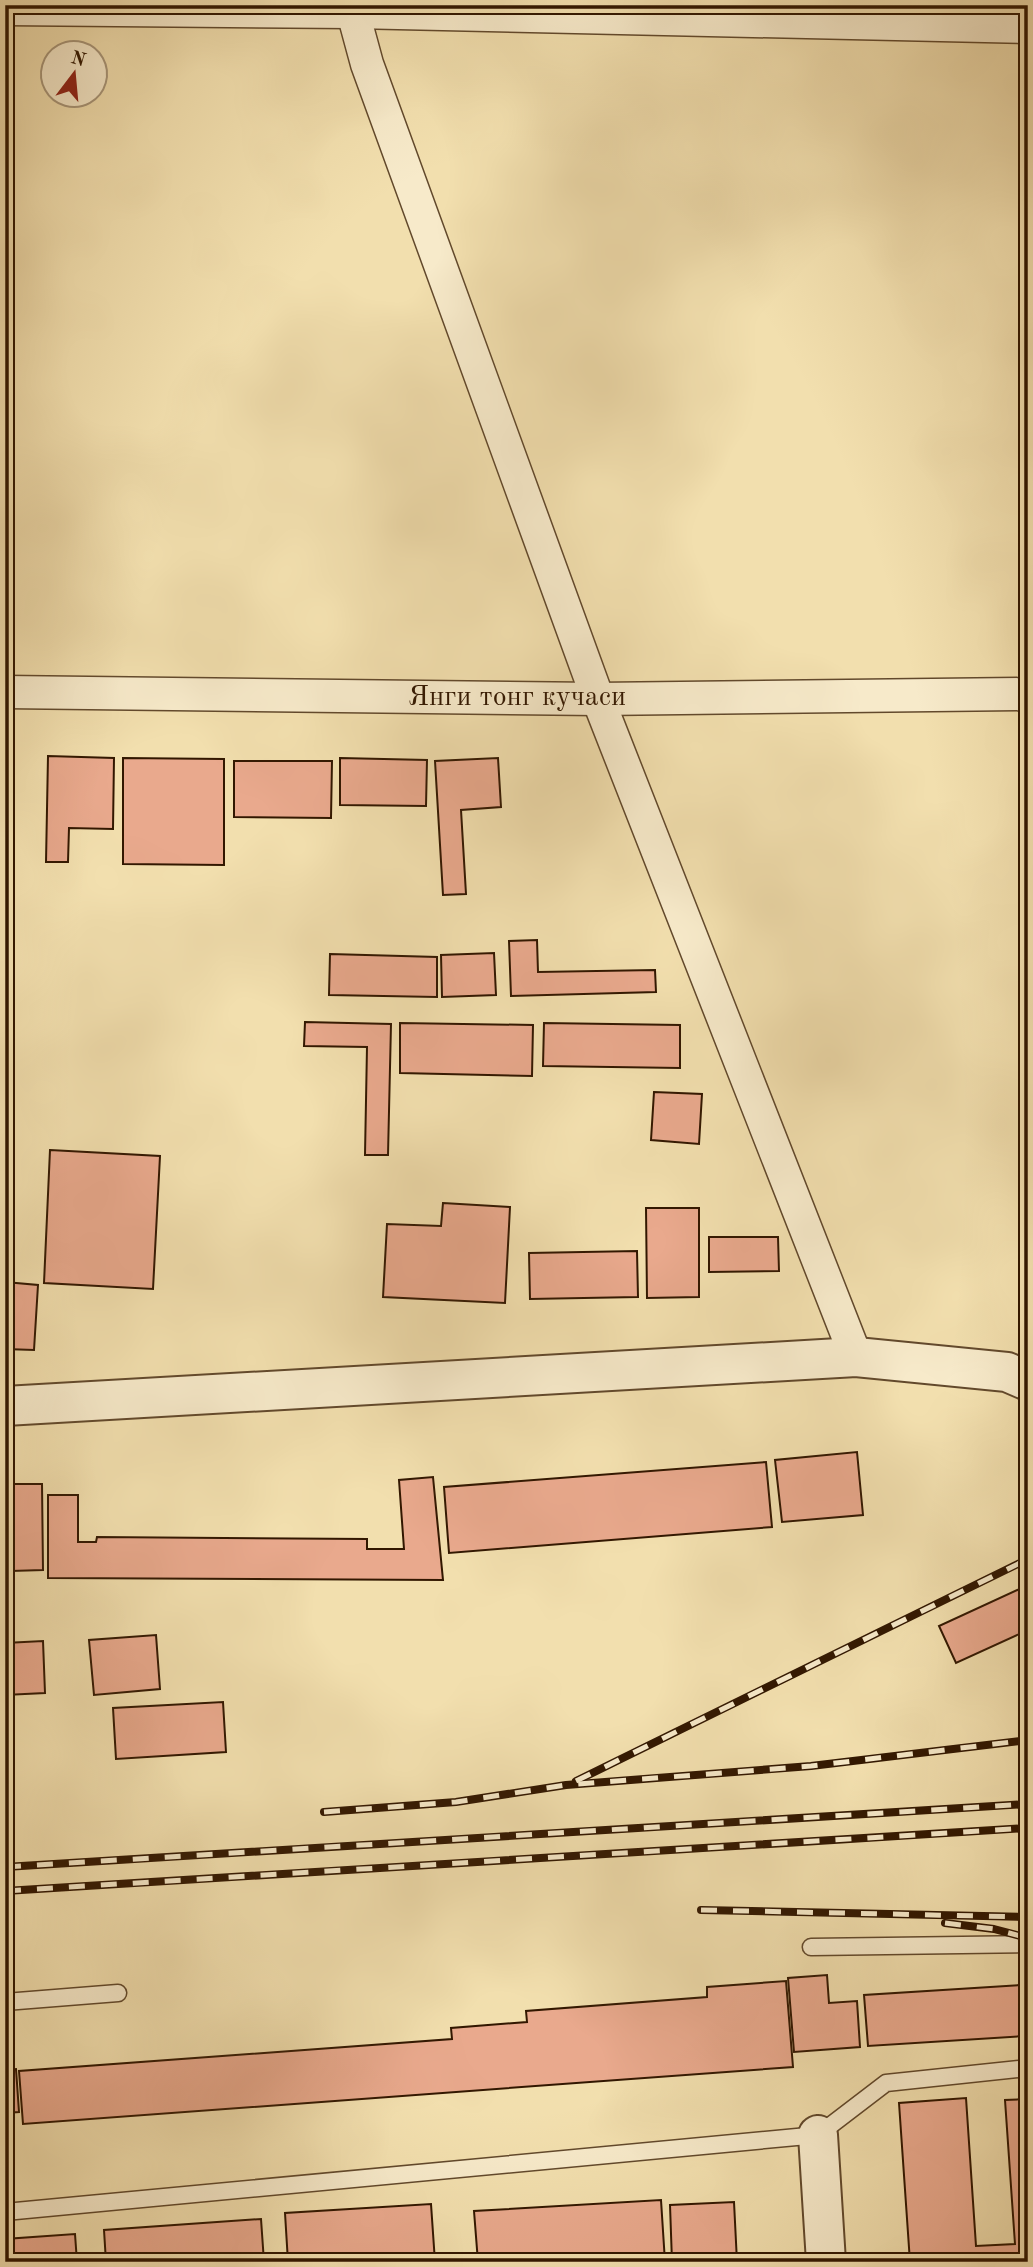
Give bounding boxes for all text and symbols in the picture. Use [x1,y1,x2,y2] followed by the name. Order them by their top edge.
[38,38,108,108] north arrow
[68,49,88,71] text: N
[408,684,626,712] street label: Янги тонг кучаси

